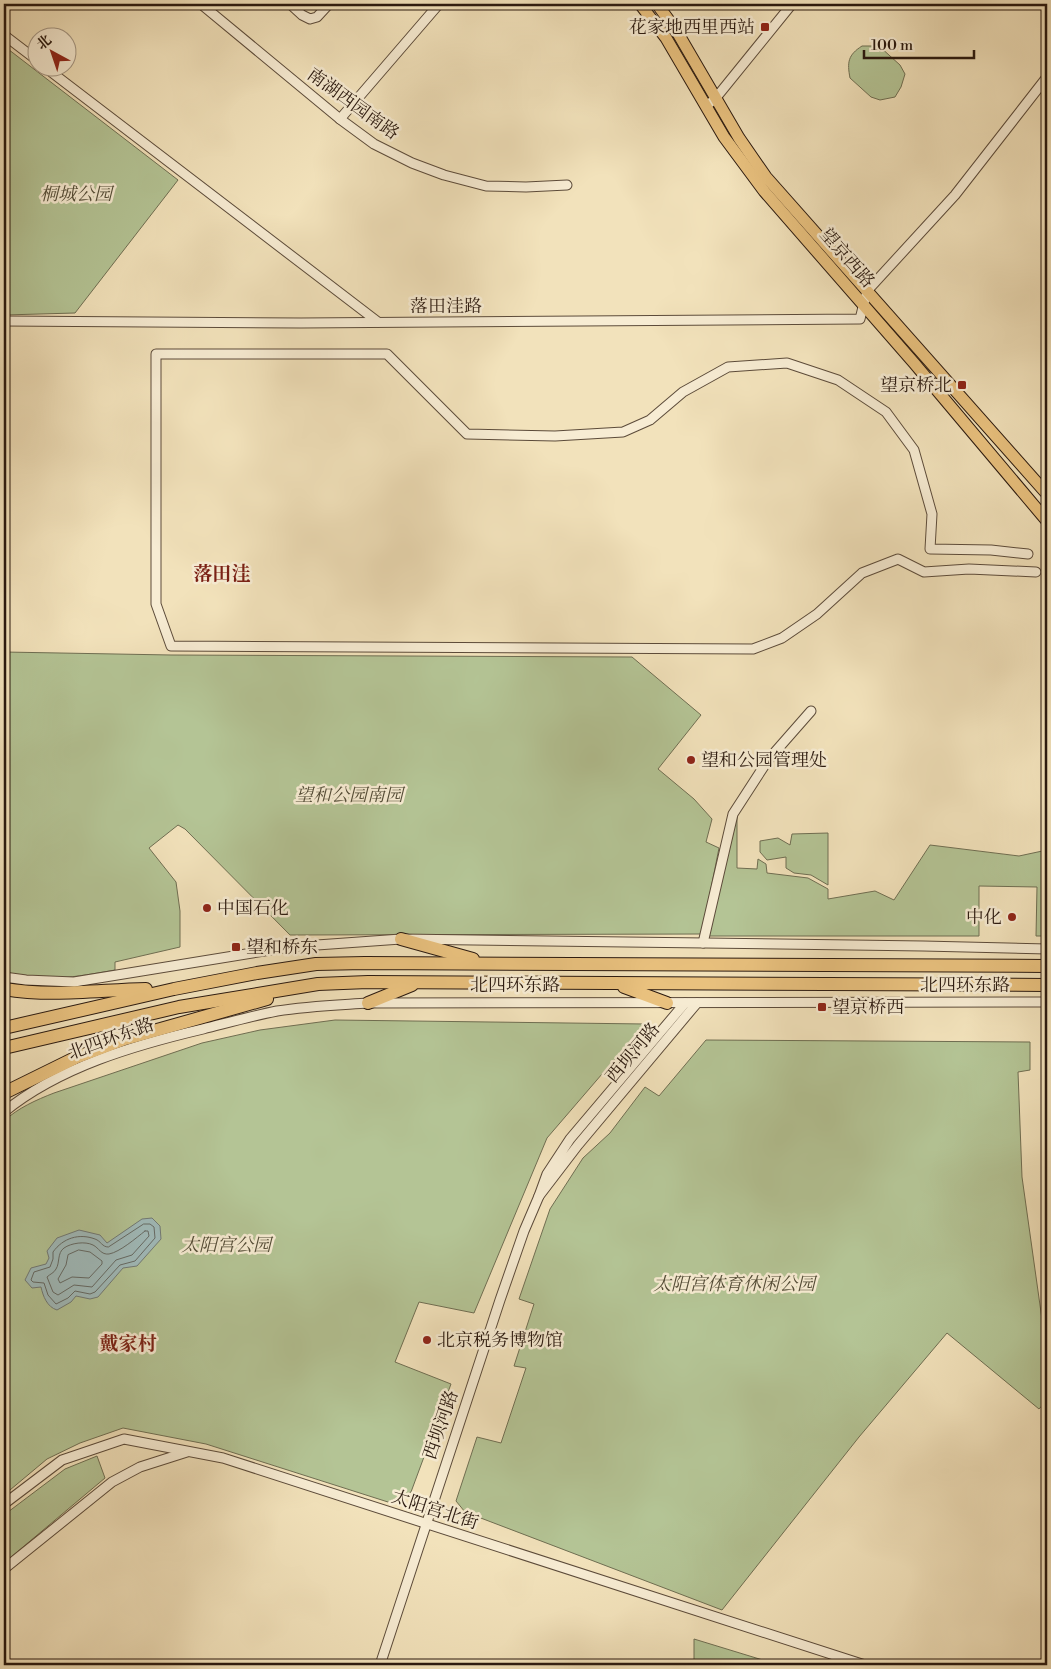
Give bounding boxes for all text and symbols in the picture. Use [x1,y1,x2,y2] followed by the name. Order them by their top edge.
[629,16,755,39] place label: 花家地西里西站
[759,21,771,33] marker: 花家地西里西站
[28,28,78,78] north arrow
[864,28,974,60] scale bar
[33,31,55,54] text: 北
[871,36,913,55] text: 100 m
[303,63,403,145] street label: 南湖西园南路
[40,183,115,206] park label: 桐城公园
[815,223,879,293] street label: 望京西路
[410,295,482,318] street label: 落田洼路
[880,374,952,397] place label: 望京桥北
[956,379,968,391] marker: 望京桥北
[193,562,251,586] district label: 落田洼
[701,749,827,772] place label: 望和公园管理处
[685,754,697,766] marker: 望和公园管理处
[295,784,406,807] park label: 望和公园南园
[217,897,289,920] place label: 中国石化
[201,902,213,914] marker: 中国石化
[966,906,1002,929] place label: 中化
[1006,911,1018,923] marker: 中化
[246,936,318,959] place label: 望和桥东
[230,941,242,953] marker: 望和桥东
[470,974,560,997] street label: 北四环东路
[920,974,1010,997] street label: 北四环东路
[832,996,904,1019] place label: 望京桥西
[816,1001,828,1013] marker: 望京桥西
[65,1013,157,1065] street label: 北四环东路
[601,1018,665,1088] street label: 西坝河路
[181,1234,274,1257] park label: 太阳宫公园
[653,1273,818,1296] park label: 太阳宫体育休闲公园
[437,1329,563,1352] place label: 北京税务博物馆
[99,1332,157,1356] district label: 戴家村
[421,1334,433,1346] marker: 北京税务博物馆
[418,1387,464,1463] street label: 西坝河路
[389,1485,481,1535] street label: 太阳宫北街

